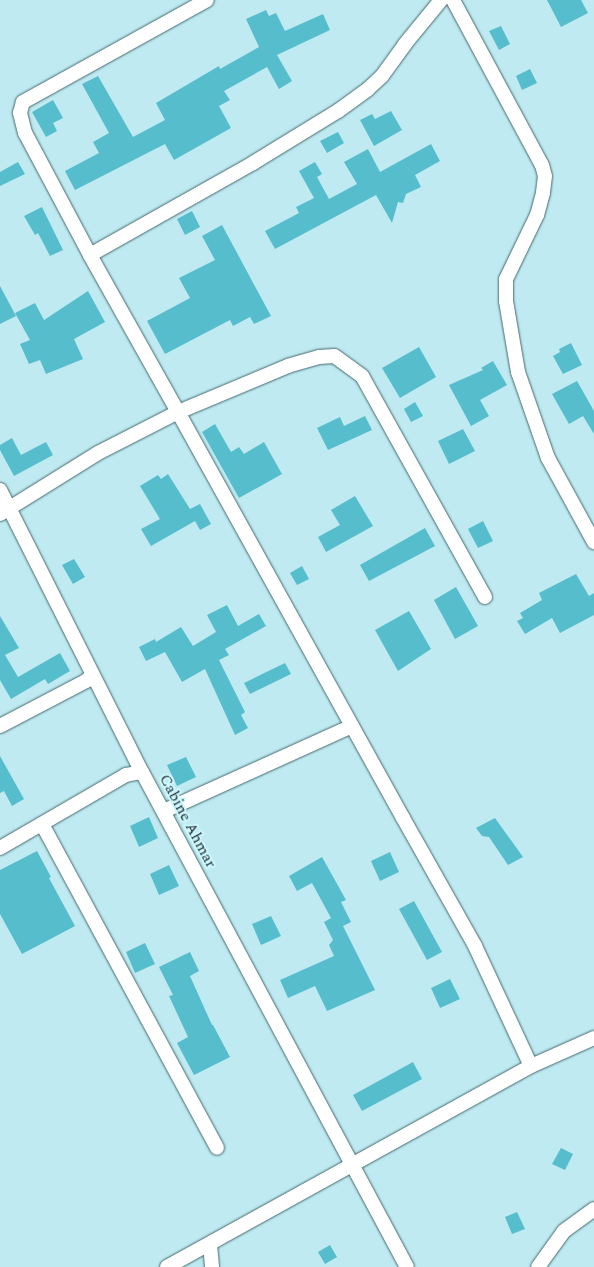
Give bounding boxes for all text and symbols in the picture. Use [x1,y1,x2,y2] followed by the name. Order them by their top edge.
[155,771,221,871] street label: Cabine Ahmar

